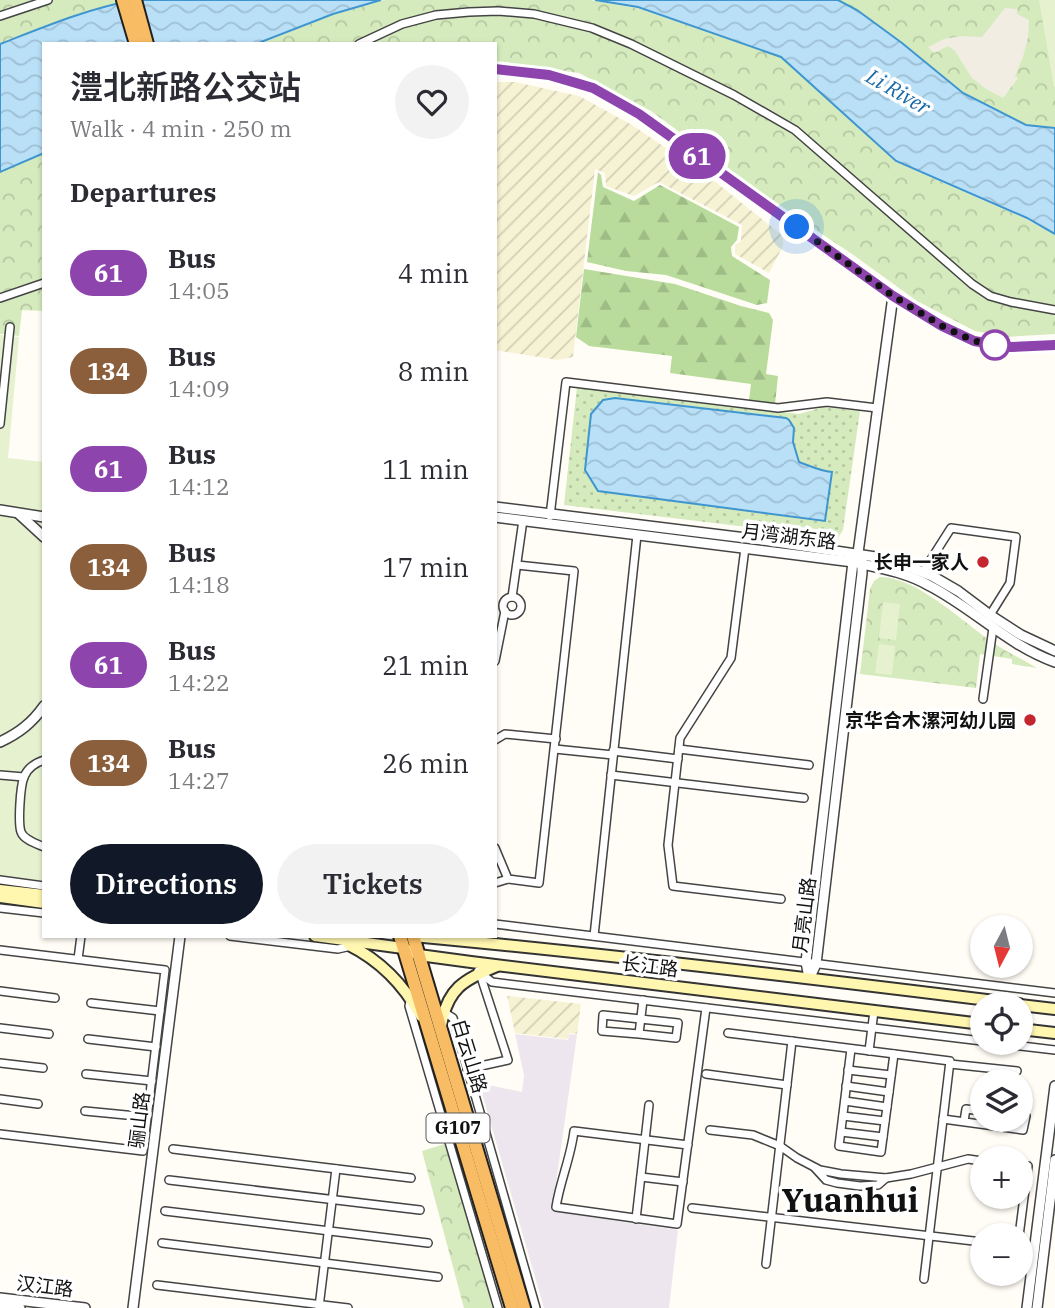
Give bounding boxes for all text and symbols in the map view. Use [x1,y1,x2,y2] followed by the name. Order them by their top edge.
[861,61,936,121] water label: Li River
[70,65,301,108] text: 澧北新路公交站
[395,65,469,139] button: heart
[70,113,292,143] text: Walk · 4 min · 250 m
[666,133,728,179] line badge: 61
[683,140,711,172] text: 61
[70,175,216,209] text: Departures
[779,209,814,244] your location
[168,241,216,275] text: Bus
[398,256,469,290] text: 4 min
[94,257,123,289] text: 61
[168,275,230,305] text: 14:05
[980,330,1010,360] unlabelled marker
[168,339,216,373] text: Bus
[398,354,469,388] text: 8 min
[87,355,130,387] text: 134
[168,373,230,403] text: 14:09
[168,437,216,471] text: Bus
[382,452,469,486] text: 11 min
[94,453,123,485] text: 61
[168,471,230,501] text: 14:12
[740,518,838,554] street label: 月湾湖东路
[168,535,216,569] text: Bus
[382,550,469,584] text: 17 min
[874,550,969,574] place label: 长申一家人
[87,551,130,583] text: 134
[975,554,991,570] marker: 长申一家人
[168,569,230,599] text: 14:18
[168,633,216,667] text: Bus
[382,648,469,682] text: 21 min
[94,649,123,681] text: 61
[168,667,230,697] text: 14:22
[845,708,1016,732] place label: 京华合木漯河幼儿园
[1022,712,1038,728] marker: 京华合木漯河幼儿园
[168,731,216,765] text: Bus
[382,746,469,780] text: 26 min
[87,747,130,779] text: 134
[168,765,230,795] text: 14:27
[70,844,263,924] button: Directions
[277,844,469,924] button: Tickets
[787,876,821,954] street label: 月亮山路
[970,915,1032,978] north arrow
[970,915,1033,1286] map controls
[620,951,680,981] street label: 长江路
[970,992,1033,1055] button: locate
[447,1016,493,1096] street label: 白云山路
[970,1069,1033,1132] button: layers
[124,1090,154,1150] street label: 骊山路
[426,1114,490,1142] road number: G107
[970,1146,1033,1209] button: +
[781,1178,919,1221] district label: Yuanhui
[970,1223,1033,1286] button: −
[15,1271,75,1301] street label: 汉江路

